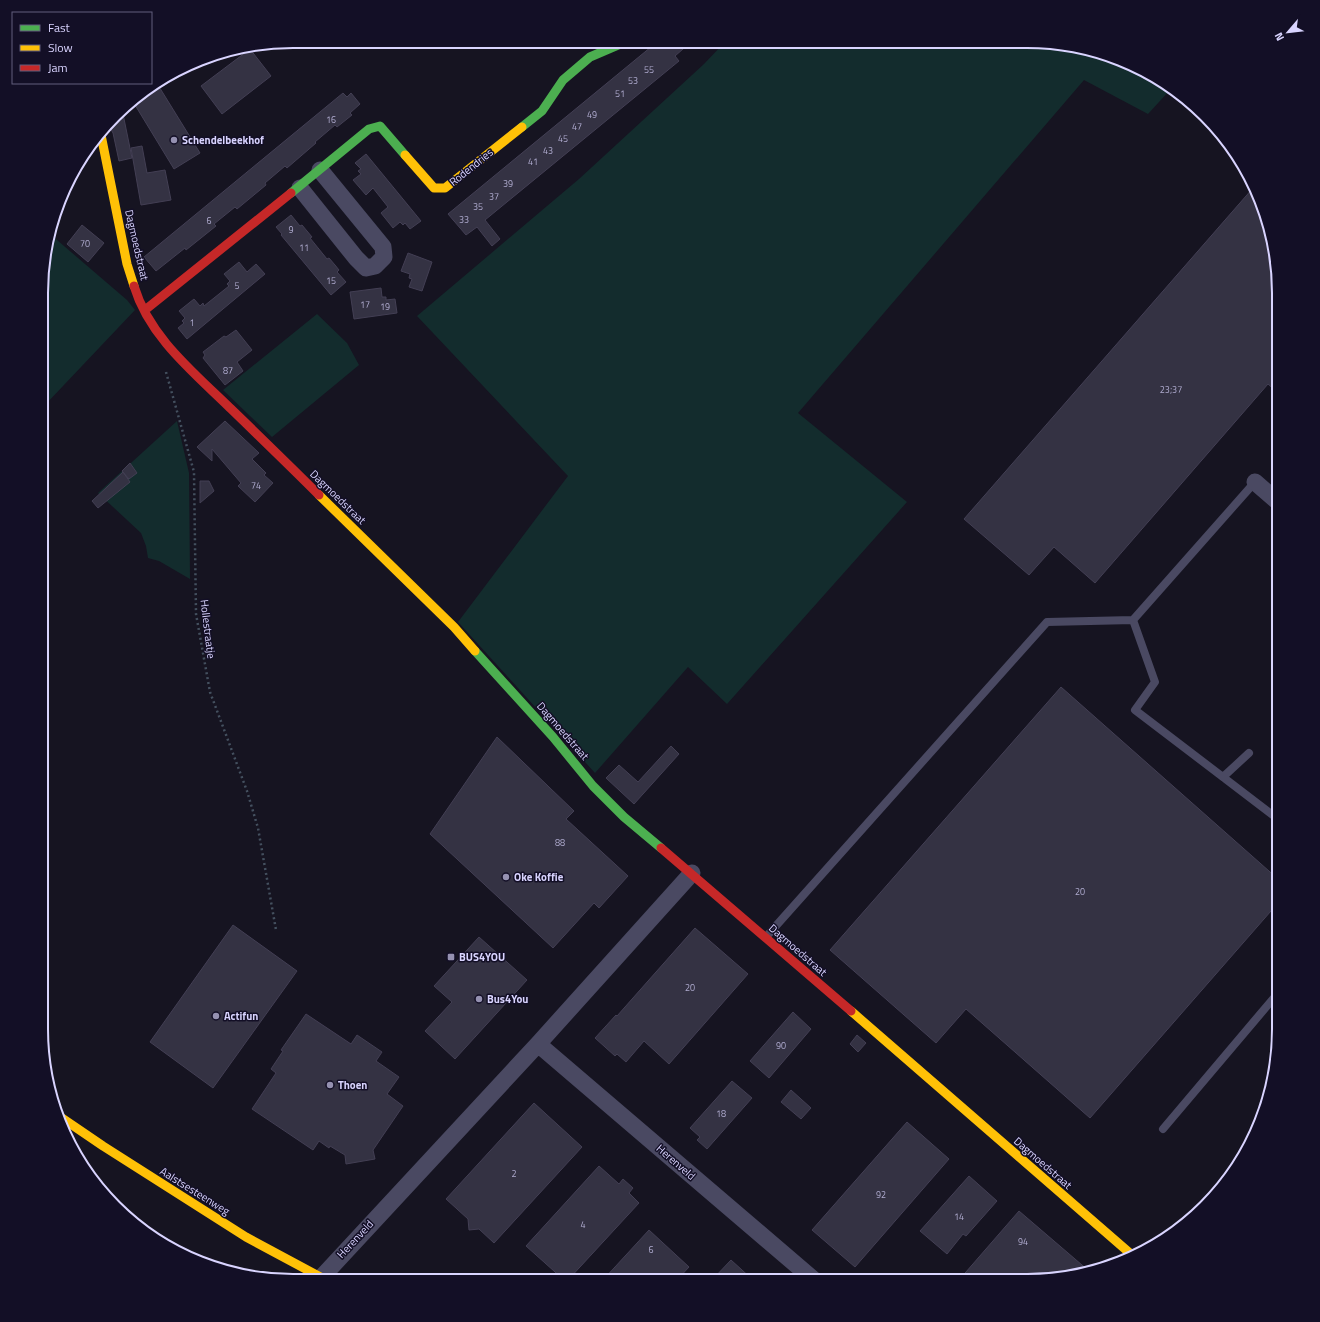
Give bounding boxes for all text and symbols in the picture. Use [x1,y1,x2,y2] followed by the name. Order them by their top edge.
[12,12,152,84] legend
[1268,12,1308,52] north arrow
[48,18,71,37] text: Fast
[1270,30,1288,44] text: N
[48,38,73,57] text: Slow
[48,58,68,77] text: Jam
[644,63,654,76] house number: 55
[628,74,638,87] house number: 53
[615,87,625,100] house number: 51
[587,108,597,121] house number: 49
[326,113,336,126] house number: 16
[572,120,582,133] house number: 47
[182,132,264,148] place label: Schendelbeekhof
[558,132,568,145] house number: 45
[169,135,179,145] marker: Schendelbeekhof
[446,144,496,190] street label: Rodendries
[543,144,553,157] house number: 43
[528,155,538,168] house number: 41
[503,177,513,190] house number: 39
[489,190,499,203] house number: 37
[473,200,483,213] house number: 35
[121,208,153,282] street label: Dagmoedstraat
[459,213,469,226] house number: 33
[206,214,212,227] house number: 6
[288,223,294,236] house number: 9
[80,237,90,250] house number: 70
[299,241,309,254] house number: 11
[326,274,336,287] house number: 15
[234,279,240,292] house number: 5
[360,298,370,311] house number: 17
[380,300,390,313] house number: 19
[189,316,195,329] house number: 1
[223,364,233,377] house number: 87
[1160,383,1182,396] house number: 23;37
[306,466,370,528] street label: Dagmoedstraat
[251,479,261,492] house number: 74
[196,599,220,660] street label: Hollestraatje
[533,698,593,764] street label: Dagmoedstraat
[555,836,565,849] house number: 88
[514,869,564,885] place label: Oke Koffie
[501,872,511,882] marker: Oke Koffie
[1075,885,1085,898] house number: 20
[765,920,831,980] street label: Dagmoedstraat
[459,949,505,965] place label: BUS4YOU
[446,952,456,962] marker: BUS4YOU
[685,981,695,994] house number: 20
[487,991,528,1007] place label: Bus4You
[474,994,484,1004] marker: Bus4You
[224,1008,258,1024] place label: Actifun
[211,1011,221,1021] marker: Actifun
[776,1039,786,1052] house number: 90
[338,1077,367,1093] place label: Thoen
[325,1080,335,1090] marker: Thoen
[716,1107,726,1120] house number: 18
[1010,1133,1076,1193] street label: Dagmoedstraat
[653,1140,699,1184] street label: Herenveld
[157,1163,233,1219] street label: Aalstsesteenweg
[511,1167,517,1180] house number: 2
[876,1188,886,1201] house number: 92
[954,1210,964,1223] house number: 14
[333,1216,377,1262] street label: Herenveld
[580,1218,586,1231] house number: 4
[1018,1235,1028,1248] house number: 94
[648,1243,654,1256] house number: 6

